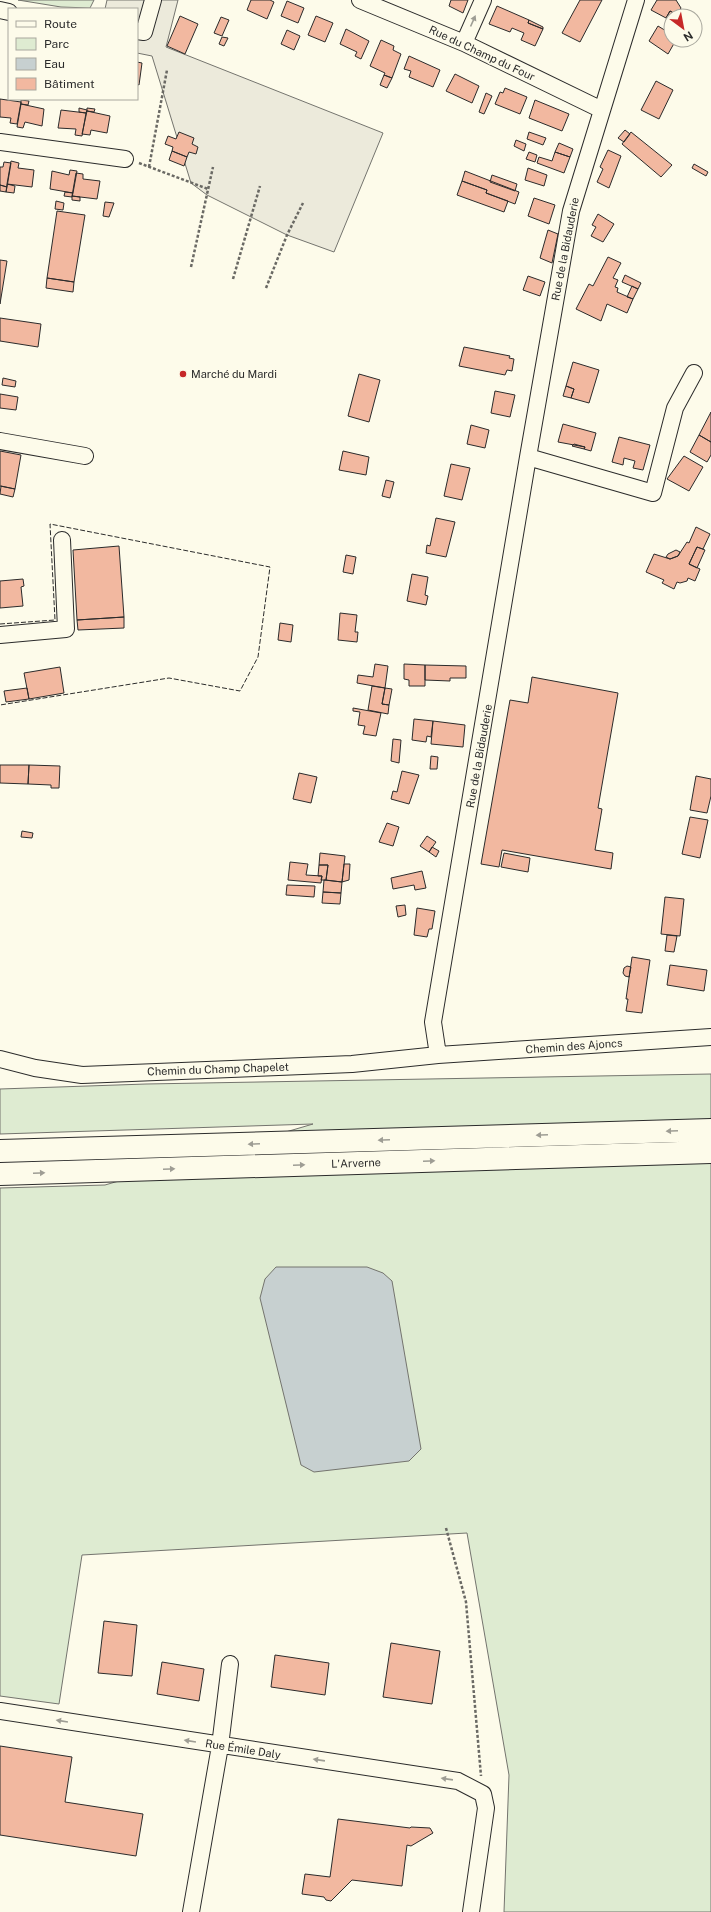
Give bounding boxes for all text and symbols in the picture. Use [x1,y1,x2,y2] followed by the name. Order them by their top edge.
[8,8,138,100] legend
[663,8,703,48] north arrow
[470,16,476,27] one-way arrow
[44,17,77,31] text: Route
[427,23,537,83] street label: Rue du Champ du Four
[681,29,695,44] text: N
[44,37,69,51] text: Parc
[44,57,65,71] text: Eau
[44,77,95,91] text: Bâtiment
[549,196,581,302] street label: Rue de la Bidauderie
[191,368,277,380] place label: Marché du Mardi
[178,369,188,379] marker: Marché du Mardi
[464,703,494,809] street label: Rue de la Bidauderie
[525,1037,623,1055] street label: Chemin des Ajoncs
[147,1061,289,1077] street label: Chemin du Champ Chapelet
[666,1128,678,1135] one-way arrow
[535,1132,548,1138] one-way arrow
[377,1137,390,1143] one-way arrow
[247,1141,260,1147] one-way arrow
[331,1156,381,1170] street label: L'Arverne
[423,1157,435,1164] one-way arrow
[293,1161,305,1168] one-way arrow
[163,1165,175,1172] one-way arrow
[33,1170,46,1176] one-way arrow
[56,1718,68,1724] one-way arrow
[204,1736,282,1761] street label: Rue Émile Daly
[184,1738,196,1744] one-way arrow
[313,1757,325,1763] one-way arrow
[441,1776,453,1782] one-way arrow

